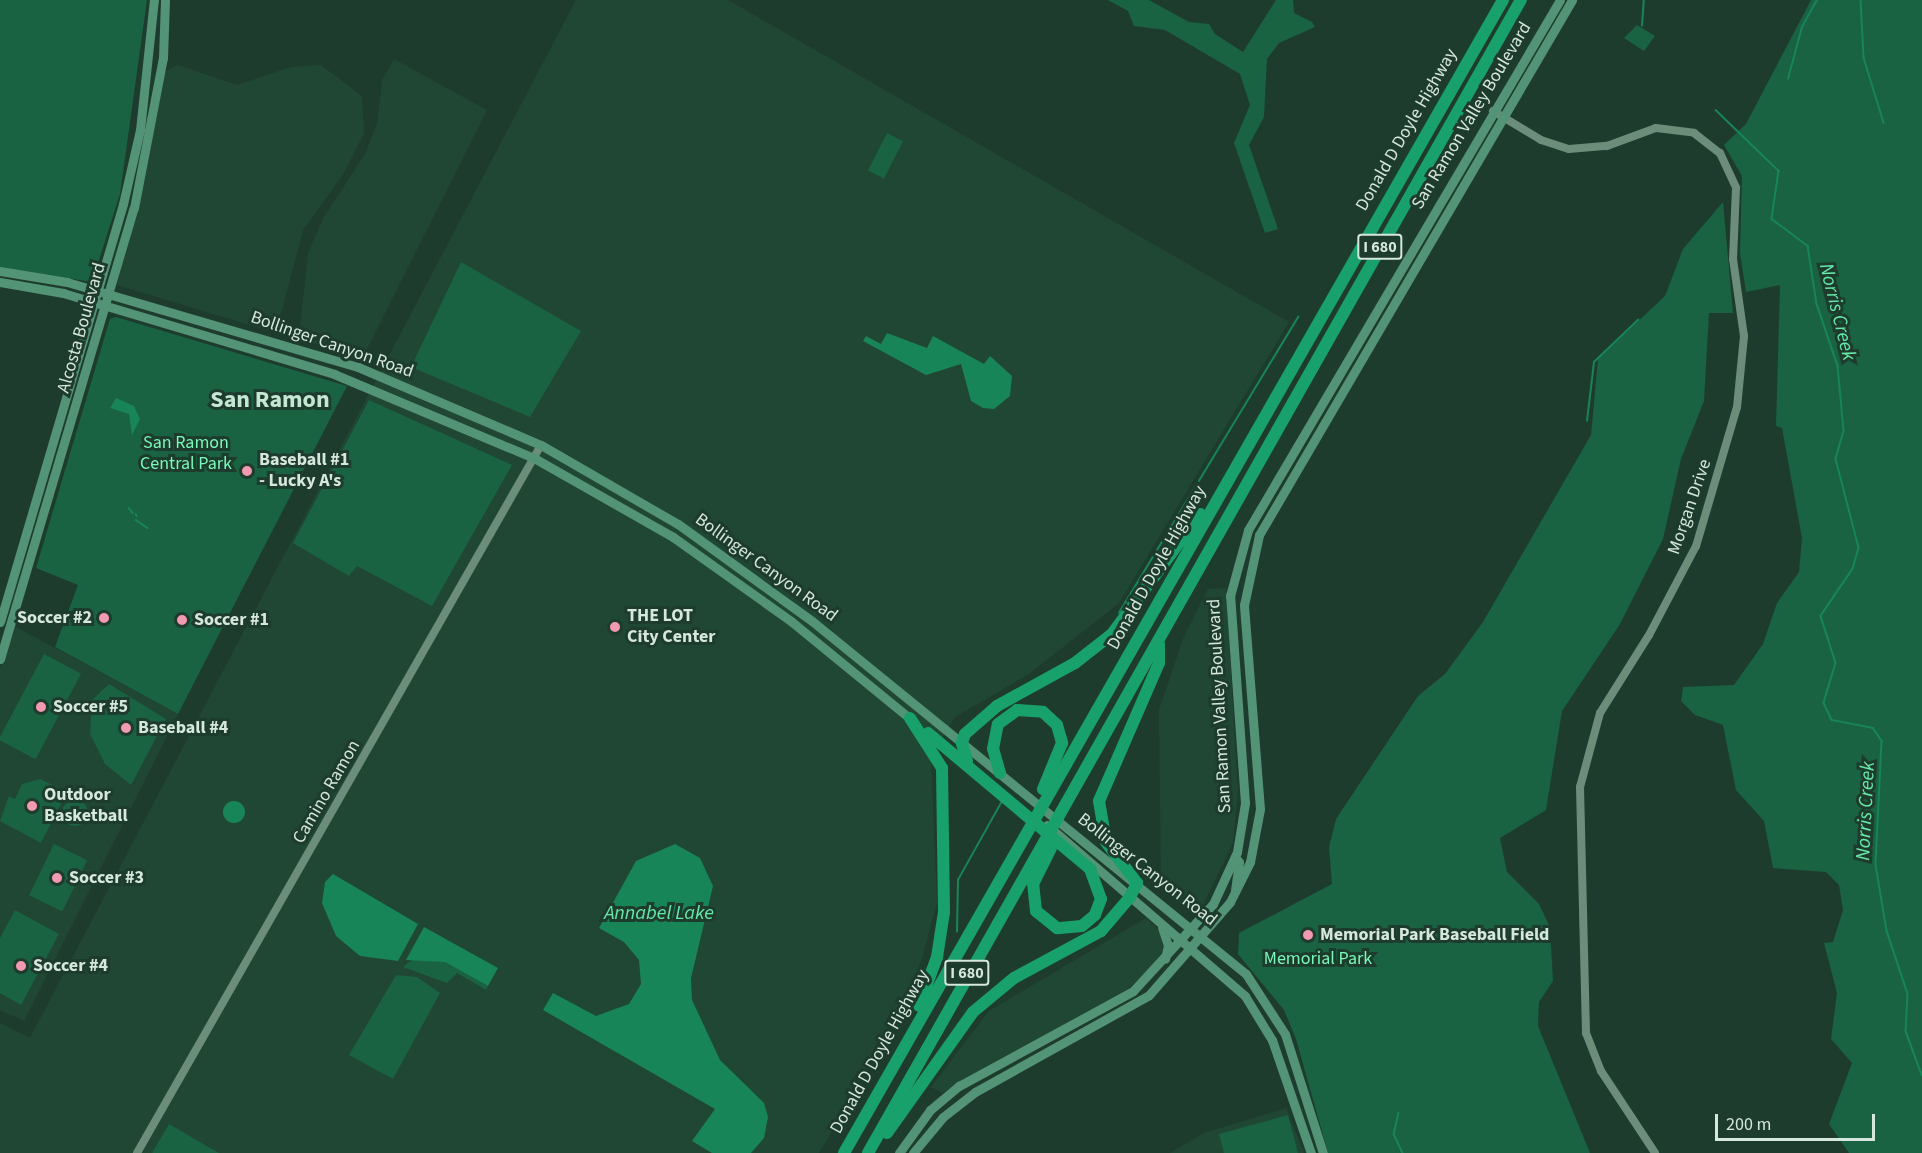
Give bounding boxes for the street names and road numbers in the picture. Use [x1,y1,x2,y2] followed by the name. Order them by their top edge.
[1407,18,1537,214] street label: San Ramon Valley Boulevard
[1352,45,1462,215] street label: Donald D Doyle Highway
[1356,234,1404,260] road number: I 680
[53,260,111,396] street label: Alcosta Boulevard
[248,307,416,383] street label: Bollinger Canyon Road
[1664,457,1716,557] street label: Morgan Drive
[1103,482,1211,654] street label: Donald D Doyle Highway
[691,509,841,627] street label: Bollinger Canyon Road
[1204,598,1236,814] street label: San Ramon Valley Boulevard
[289,737,365,847] street label: Camino Ramon
[1073,809,1221,931] street label: Bollinger Canyon Road
[943,960,991,986] road number: I 680
[826,966,934,1138] street label: Donald D Doyle Highway

